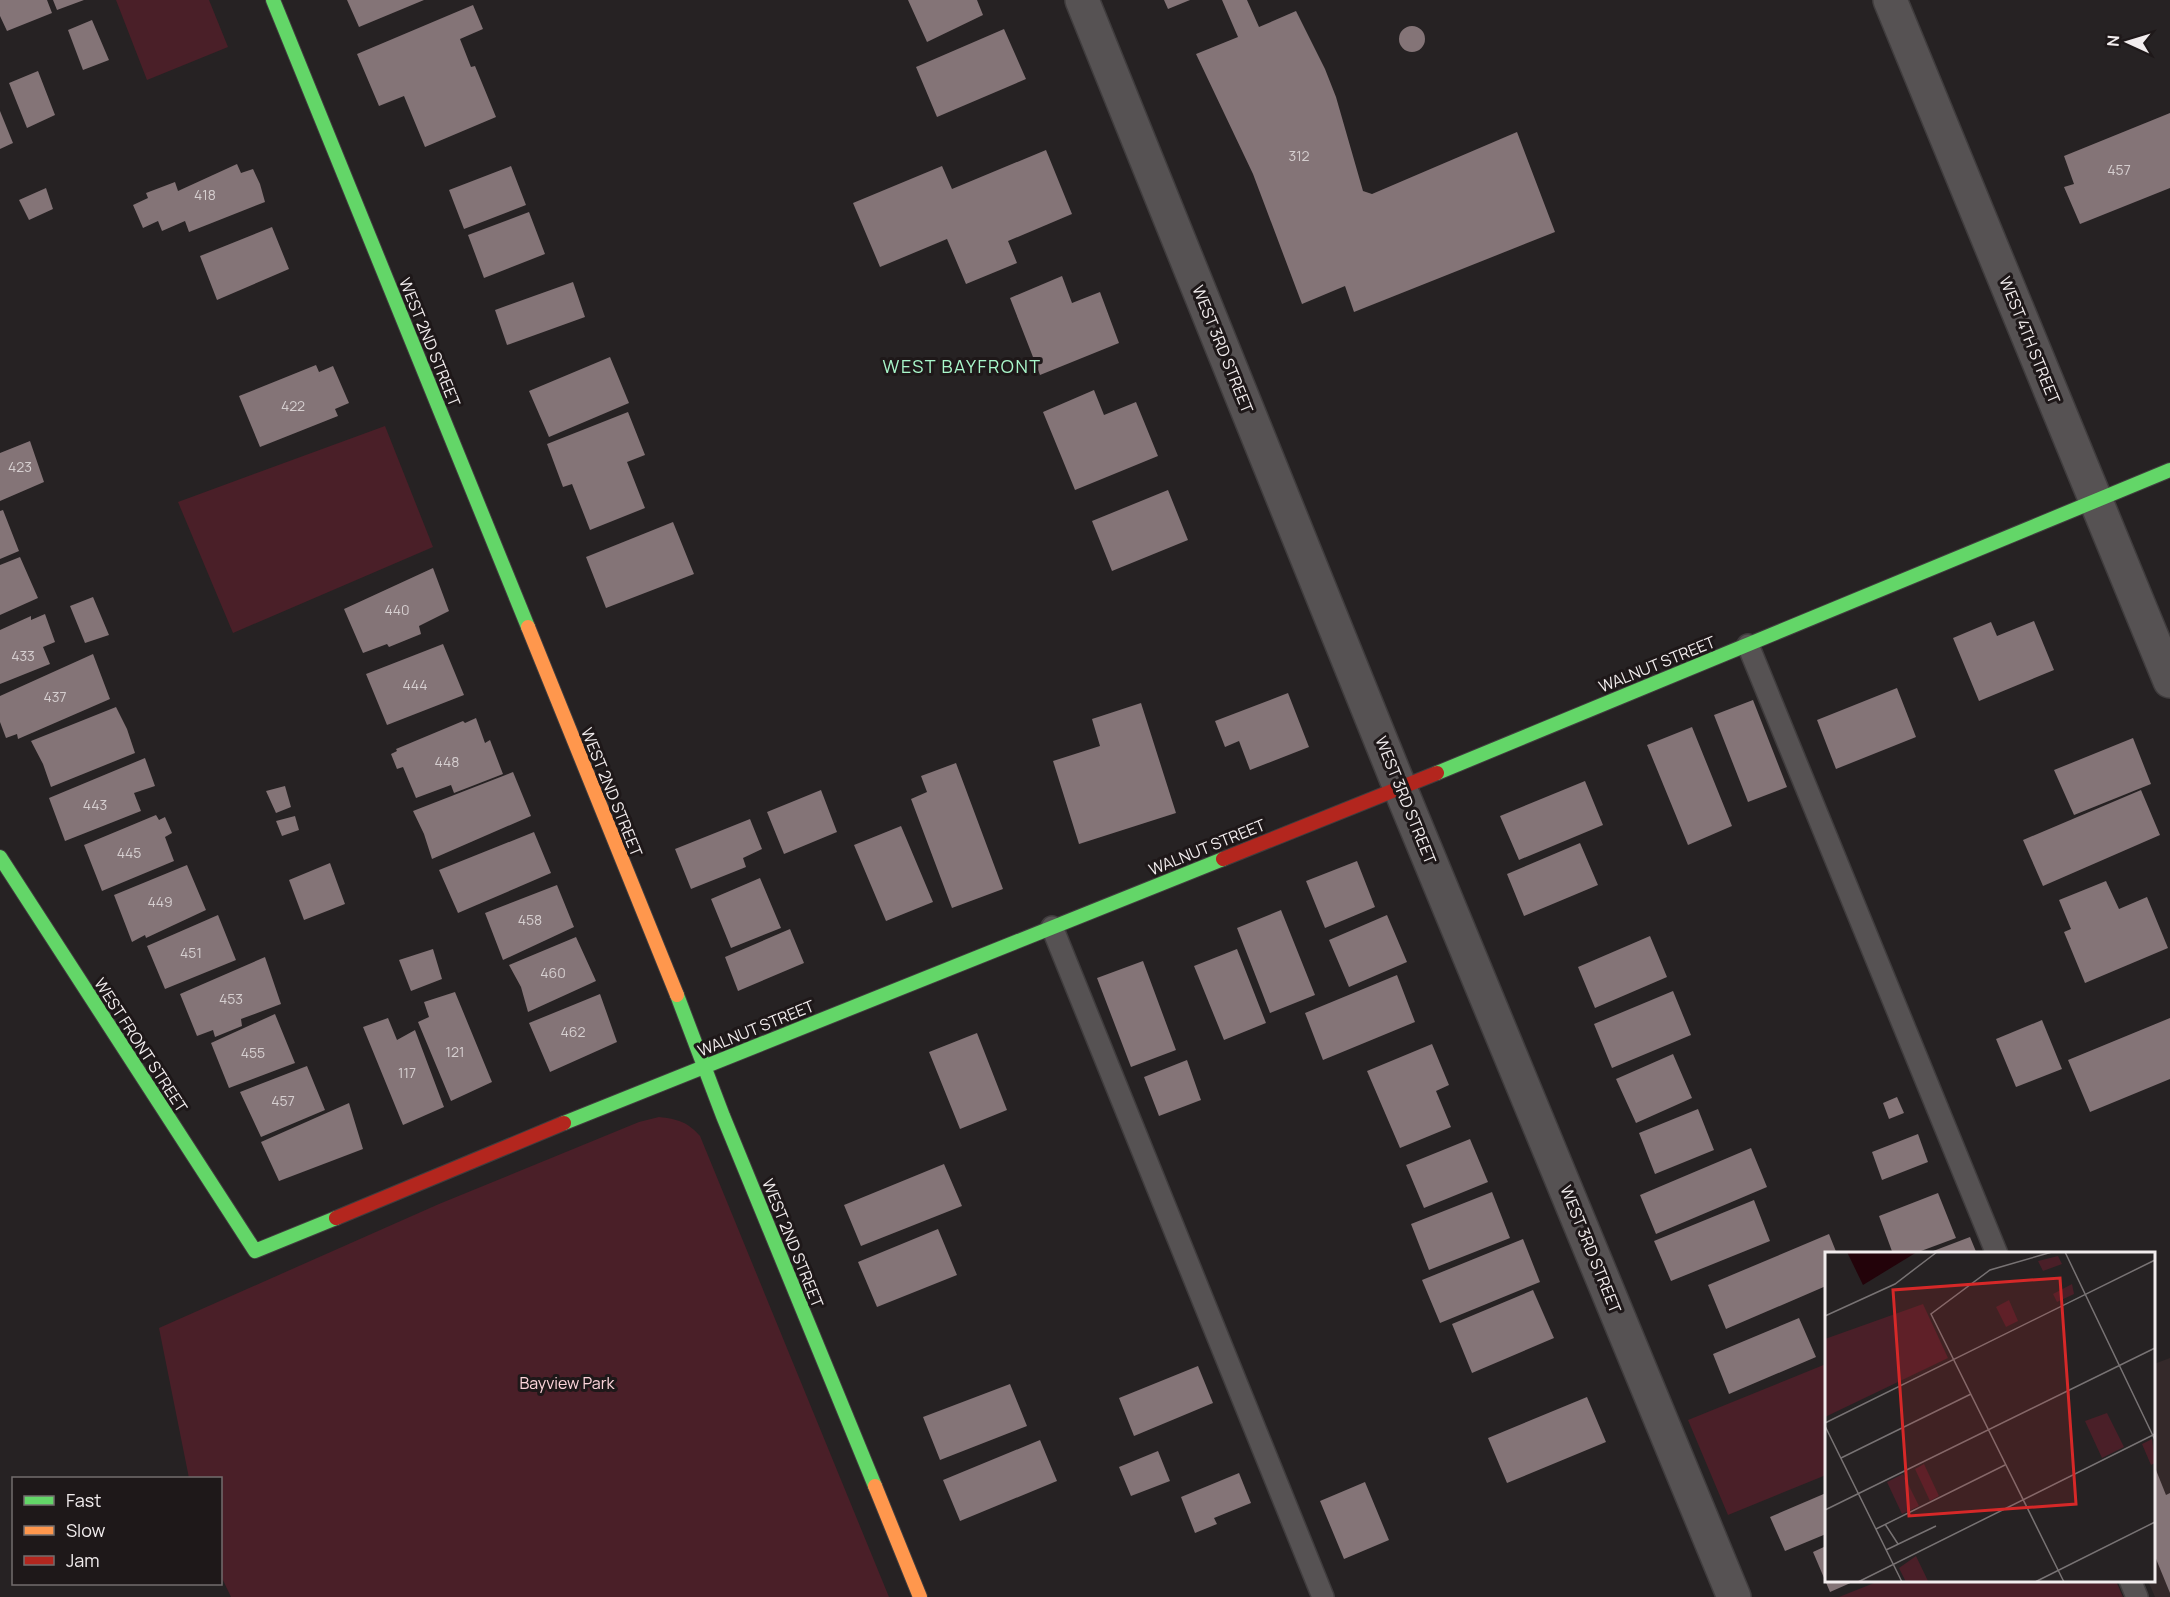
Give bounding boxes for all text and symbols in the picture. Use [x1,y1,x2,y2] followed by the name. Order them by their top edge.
[2098,12,2158,72] north arrow
[2102,34,2124,47] text: N
[1288,146,1310,165] house number: 312
[2107,160,2131,179] house number: 457
[194,185,216,204] house number: 418
[1994,273,2066,407] street label: WEST 4TH STREET
[394,274,466,410] street label: WEST 2ND STREET
[1187,282,1259,417] street label: WEST 3RD STREET
[883,354,1041,378] district label: WEST BAYFRONT
[281,396,305,415] house number: 422
[8,457,32,476] house number: 423
[384,600,410,619] house number: 440
[1595,630,1719,697] street label: WALNUT STREET
[11,646,35,665] house number: 433
[402,675,428,694] house number: 444
[43,687,67,706] house number: 437
[576,724,648,860] street label: WEST 2ND STREET
[1370,733,1442,868] street label: WEST 3RD STREET
[435,752,459,771] house number: 448
[83,795,107,814] house number: 443
[1145,813,1269,880] street label: WALNUT STREET
[117,843,141,862] house number: 445
[147,892,173,911] house number: 449
[518,910,542,929] house number: 458
[180,943,202,962] house number: 451
[540,963,566,982] house number: 460
[89,974,193,1117] street label: WEST FRONT STREET
[219,989,243,1008] house number: 453
[694,994,818,1061] street label: WALNUT STREET
[561,1022,585,1041] house number: 462
[446,1042,464,1061] house number: 121
[241,1043,265,1062] house number: 455
[398,1063,416,1082] house number: 117
[271,1091,295,1110] house number: 457
[757,1175,829,1311] street label: WEST 2ND STREET
[1555,1182,1627,1317] street label: WEST 3RD STREET
[1825,1252,2155,1582] inset map
[520,1372,616,1394] park label: Bayview Park
[12,1477,222,1585] legend
[66,1488,101,1512] text: Fast
[66,1518,106,1542] text: Slow
[66,1548,100,1572] text: Jam

